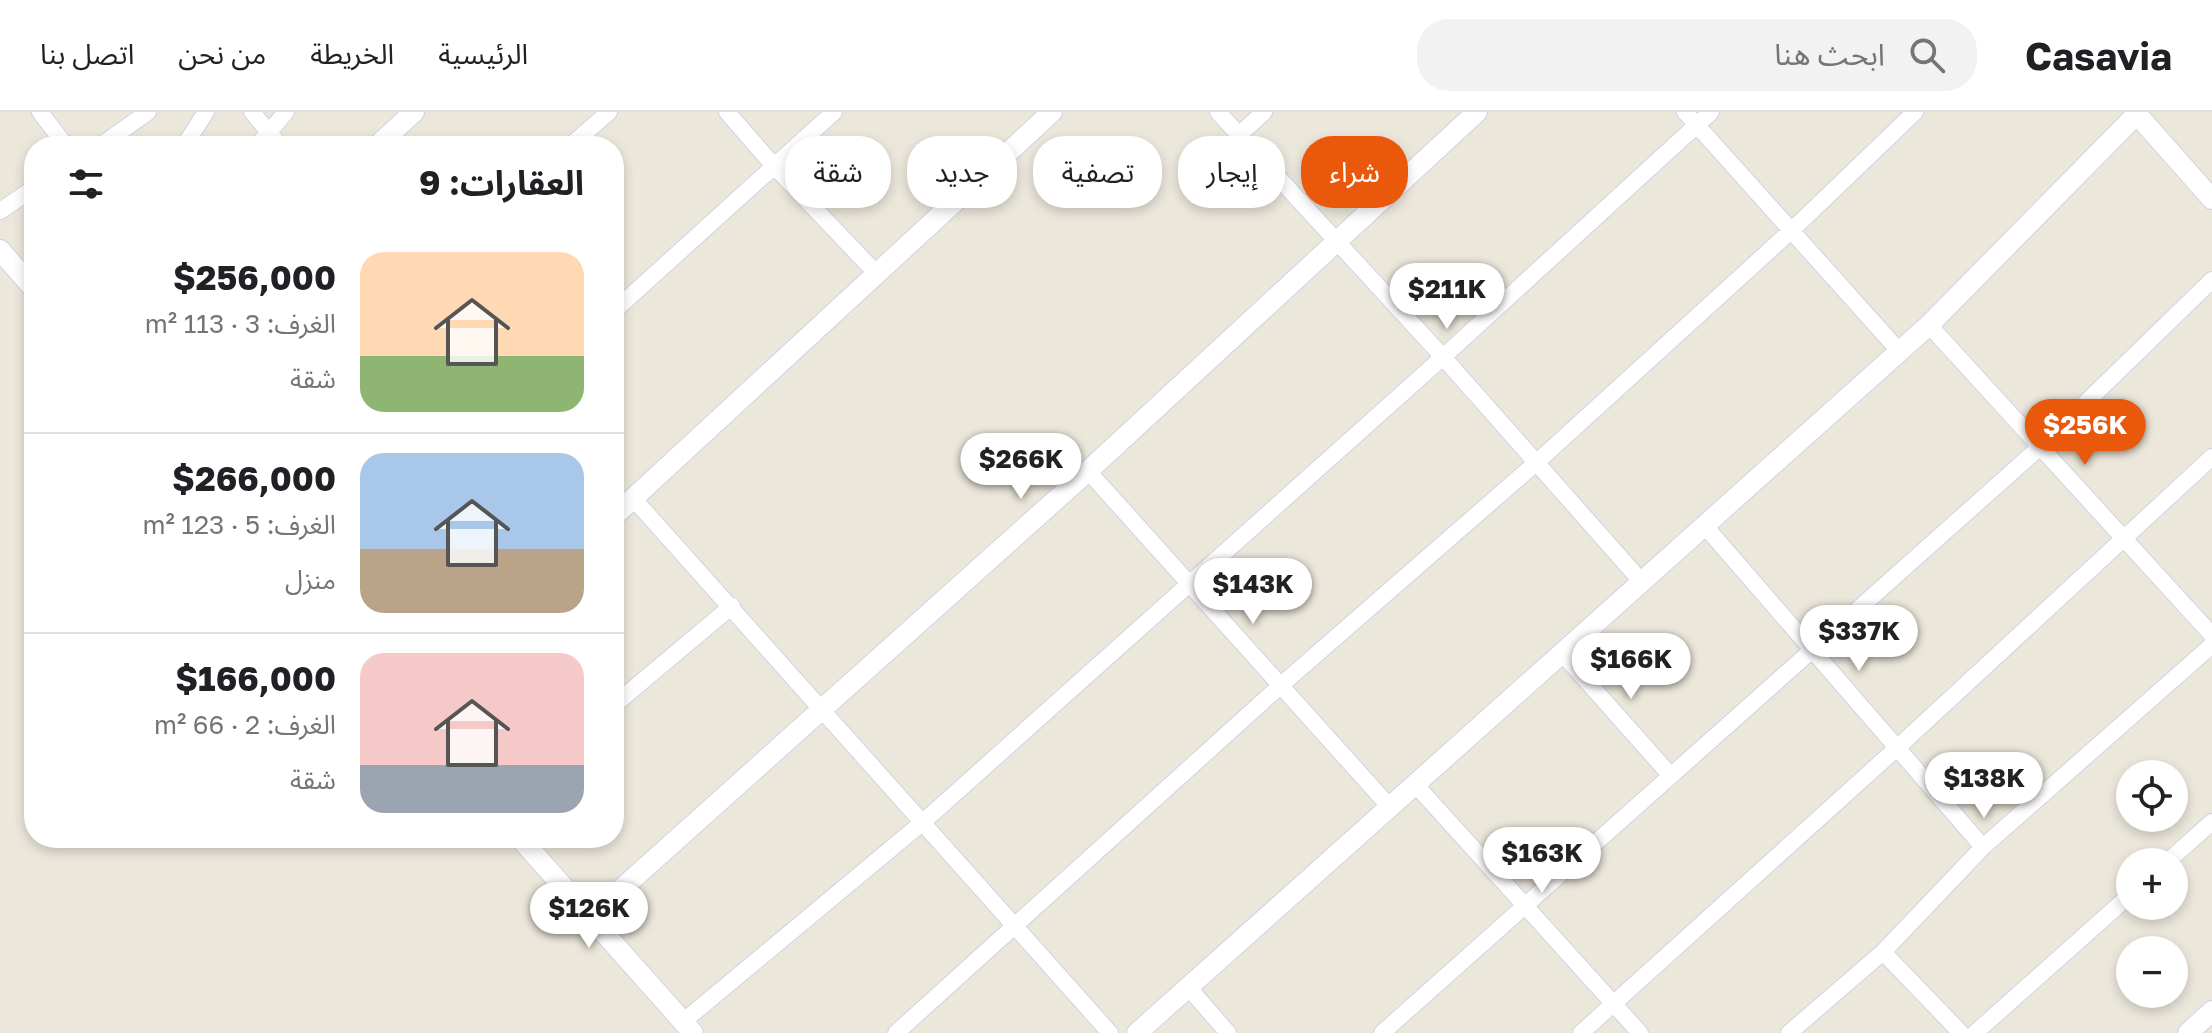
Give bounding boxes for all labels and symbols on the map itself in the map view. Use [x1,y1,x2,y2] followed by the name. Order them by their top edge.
[1391,263,1503,331] pin: $211K
[2029,399,2141,467] pin: $256K
[965,433,1077,501] pin: $266K
[1197,558,1309,626] pin: $143K
[1803,605,1915,673] pin: $337K
[1575,633,1687,701] pin: $166K
[1928,752,2040,820] pin: $138K
[1486,827,1598,895] pin: $163K
[533,882,645,950] pin: $126K

